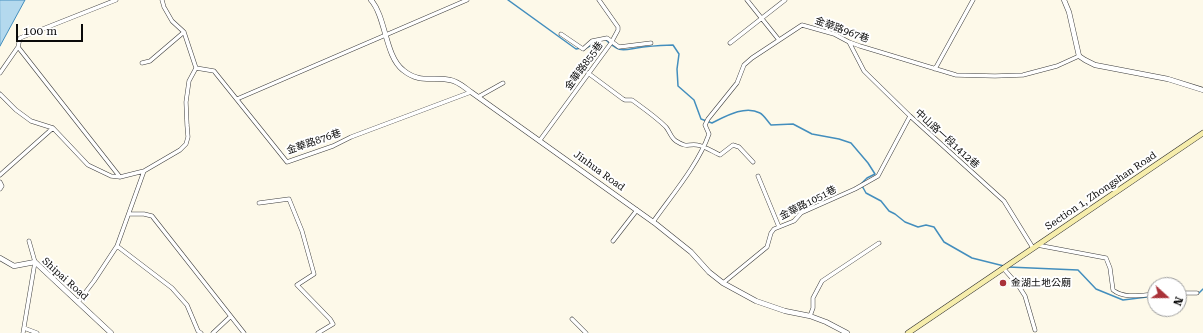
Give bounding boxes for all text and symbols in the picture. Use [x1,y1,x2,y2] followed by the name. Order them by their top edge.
[813,15,871,45] street label: 金華路967巷
[18,16,85,42] scale bar
[23,24,57,38] text: 100 m
[562,39,606,93] street label: 金華路855巷
[912,107,982,171] street label: 中山路一段1412巷
[285,127,343,157] street label: 金華路876巷
[571,148,627,194] street label: Jinhua Road
[1043,149,1159,233] street label: Section 1, Zhongshan Road
[777,183,839,223] street label: 金華路1051巷
[39,255,91,303] street label: Shipai Road
[1011,277,1071,289] place label: 金湖土地公廟
[1147,277,1187,317] north arrow
[998,278,1008,288] marker: 金湖土地公廟
[1170,295,1185,307] text: N

